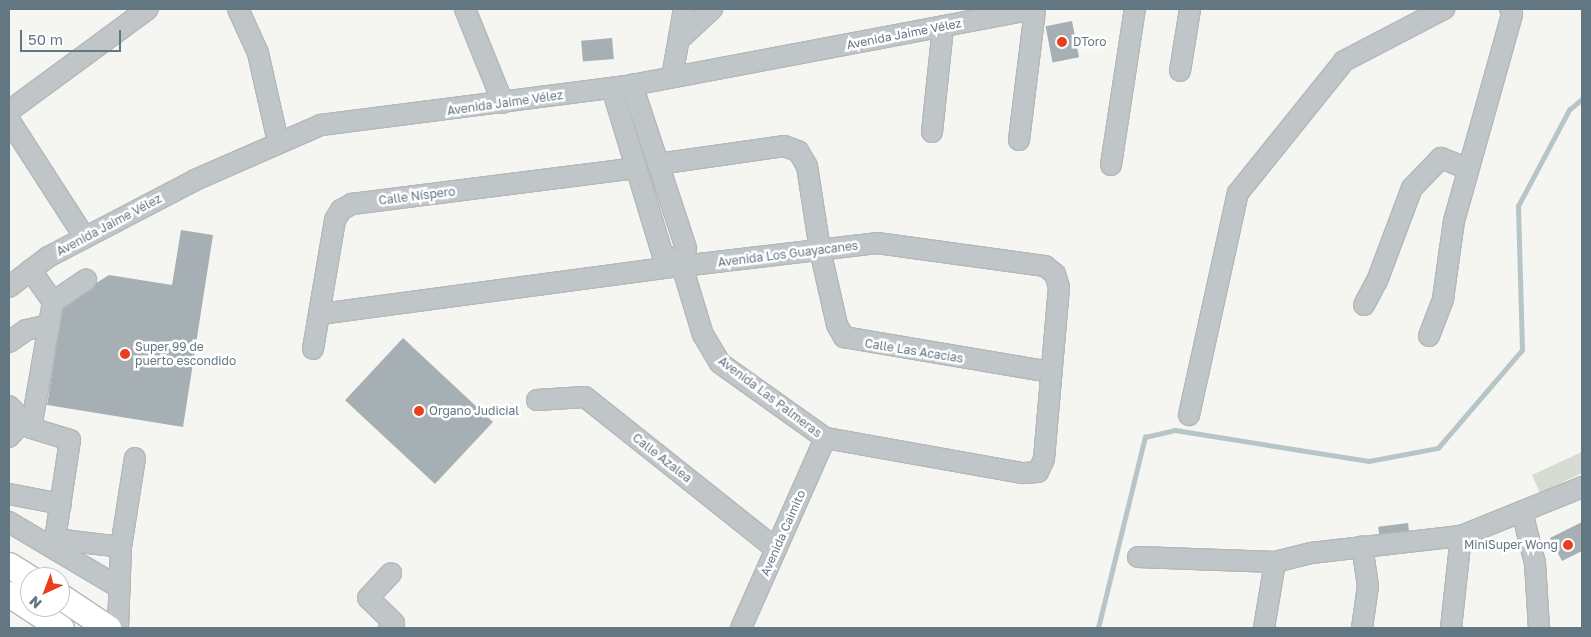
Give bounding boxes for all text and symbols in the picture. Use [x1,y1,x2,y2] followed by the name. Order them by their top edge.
[845,16,963,52] street label: Avenida Jaime Vélez
[22,20,124,52] scale bar
[28,30,63,48] text: 50 m
[1055,35,1069,49] marker: DToro
[1073,35,1106,49] place label: DToro
[446,88,564,118] street label: Avenida Jaime Vélez
[378,184,456,208] street label: Calle Níspero
[54,191,164,259] street label: Avenida Jaime Vélez
[717,238,859,270] street label: Avenida Los Guayacanes
[864,336,964,366] street label: Calle Las Acacias
[135,340,236,368] place label: Super 99 de puerto escondido
[119,348,131,360] marker: Super 99 de puerto escondido
[716,354,824,440] street label: Avenida Las Palmeras
[429,404,519,418] place label: Organo Judicial
[413,405,425,417] marker: Organo Judicial
[630,430,694,486] street label: Calle Azalea
[758,488,808,578] street label: Avenida Caimito
[1464,538,1558,552] place label: MiniSuper Wong
[1562,539,1574,551] marker: MiniSuper Wong
[20,567,70,617] north arrow
[25,593,45,612] text: N

